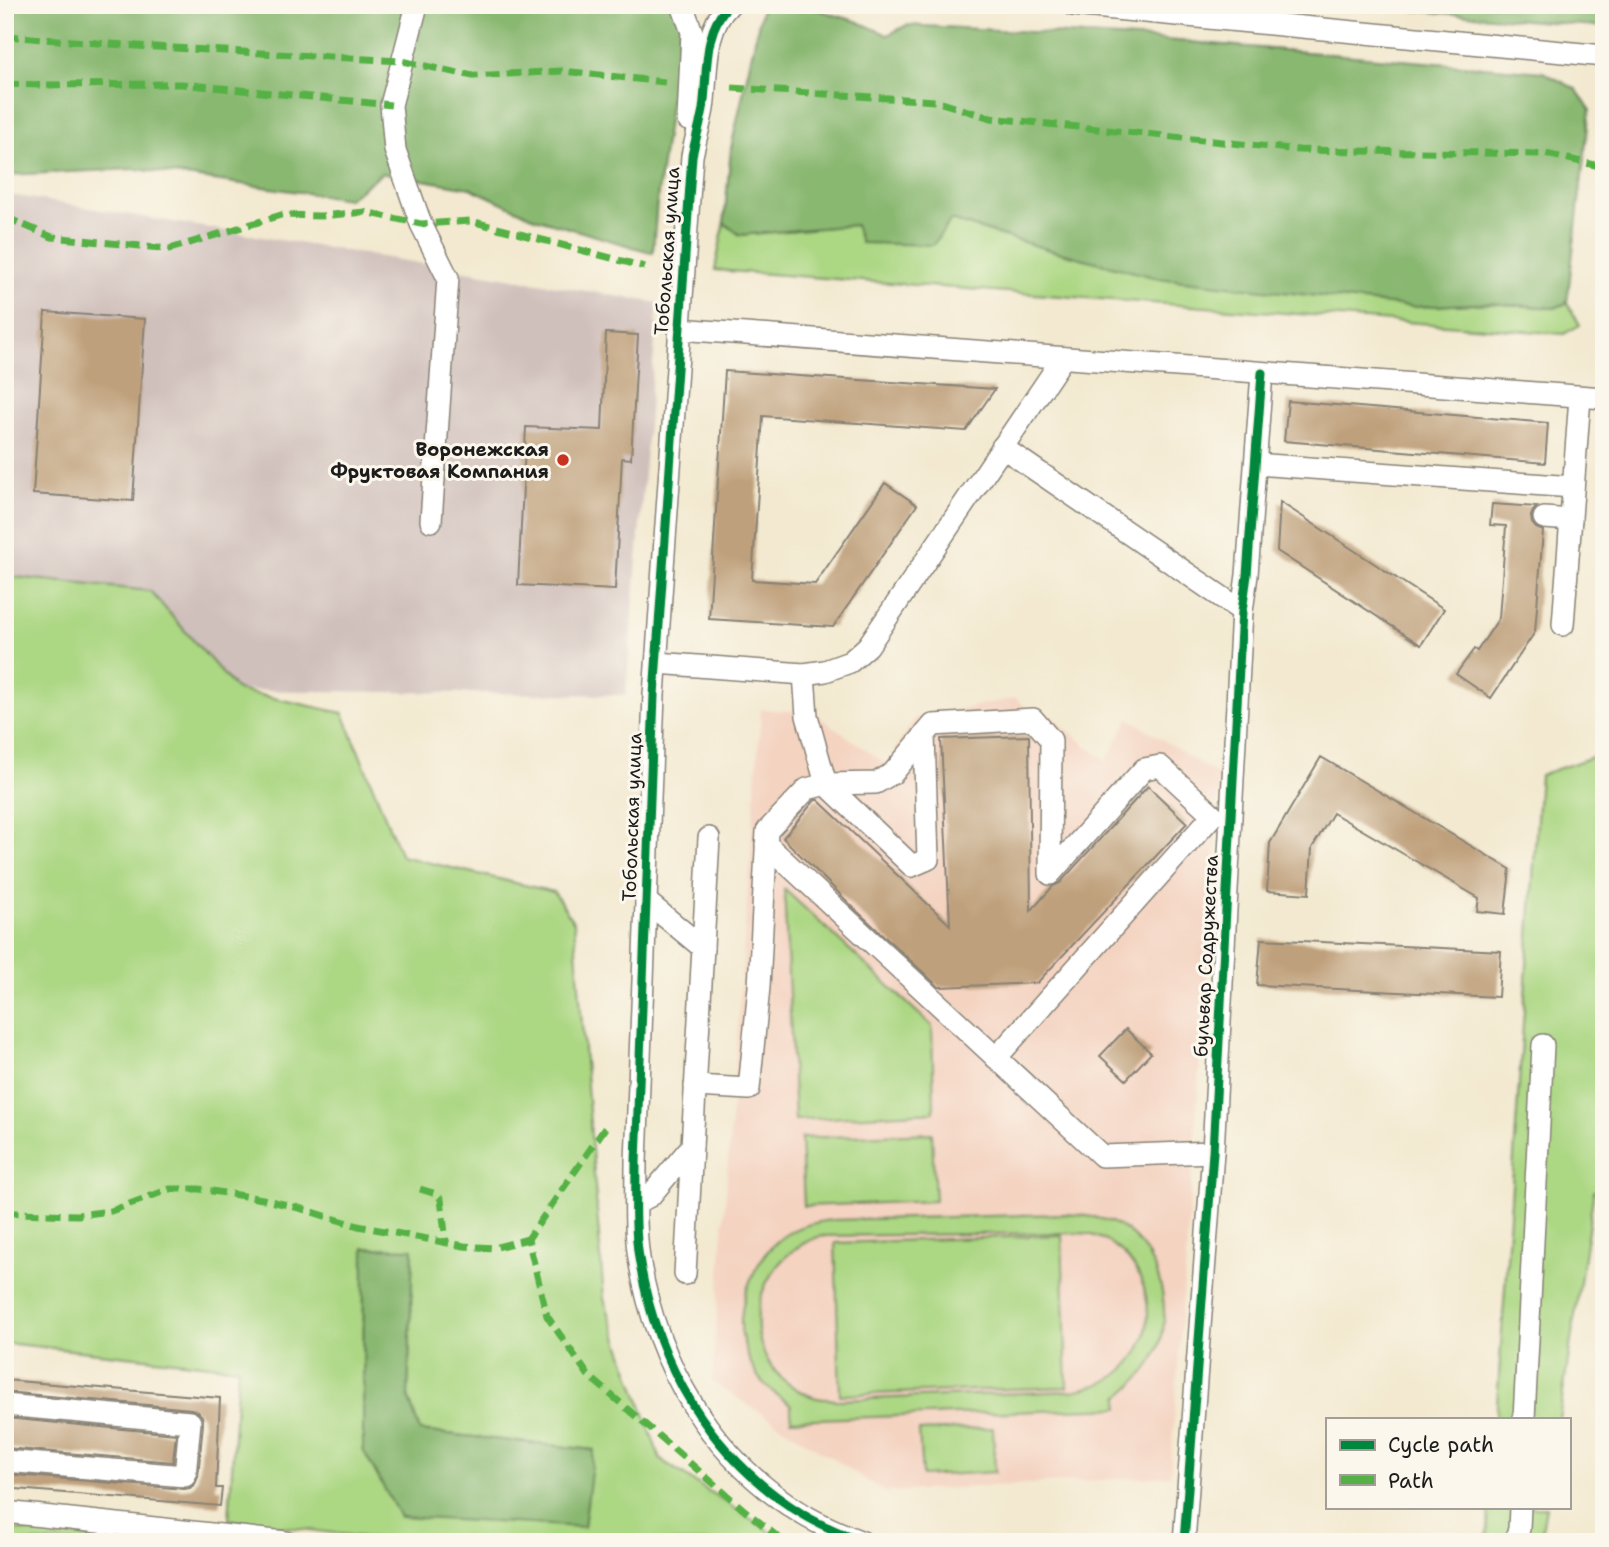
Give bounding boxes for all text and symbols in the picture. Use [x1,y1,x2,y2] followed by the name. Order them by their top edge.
[649,166,685,336] street label: Тобольская улица
[330,437,549,484] place label: Воронежская Фруктовая Компания
[555,452,571,468] marker: Воронежская Фруктовая Компания
[617,732,647,902] street label: Тобольская улица
[1188,854,1224,1058] street label: бульвар Содружества
[1326,1418,1570,1508] legend
[1388,1431,1494,1459] text: Cycle path
[1388,1467,1434,1495] text: Path

